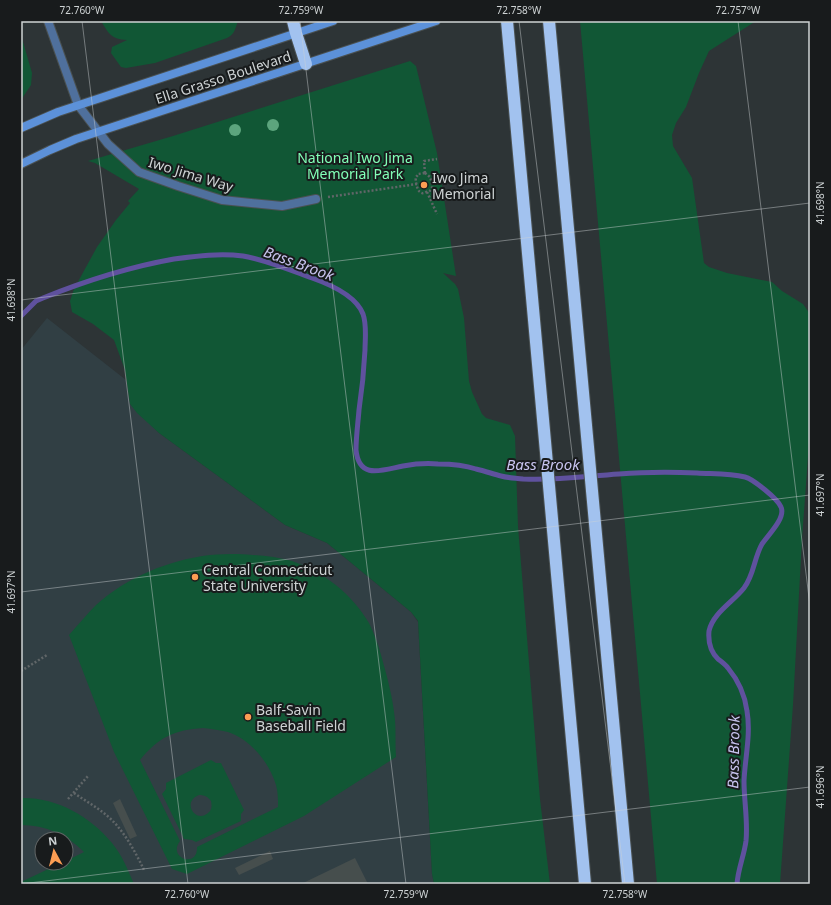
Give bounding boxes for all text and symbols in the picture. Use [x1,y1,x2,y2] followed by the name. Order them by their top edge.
[60,3,105,17] text: 72.760°W
[279,3,324,17] text: 72.759°W
[497,3,542,17] text: 72.758°W
[716,3,761,17] text: 72.757°W
[152,46,294,108] street label: Ella Grasso Boulevard
[297,148,413,183] park label: National Iwo Jima Memorial Park
[146,152,236,196] street label: Iwo Jima Way
[432,168,495,203] place label: Iwo Jima Memorial
[419,180,429,190] marker: Iwo Jima Memorial
[813,181,827,225] text: 41.698°N
[261,241,337,285] water label: Bass Brook
[4,278,18,322] text: 41.698°N
[506,454,580,474] water label: Bass Brook
[813,473,827,517] text: 41.697°N
[203,560,332,595] place label: Central Connecticut State University
[4,570,18,614] text: 41.697°N
[190,572,200,582] marker: Central Connecticut State University
[256,700,346,735] place label: Balf-Savin Baseball Field
[243,712,253,722] marker: Balf-Savin Baseball Field
[722,715,744,789] water label: Bass Brook
[813,765,827,809] text: 41.696°N
[34,831,74,871] north arrow
[47,833,58,849] text: N
[165,887,210,901] text: 72.760°W
[384,887,429,901] text: 72.759°W
[603,887,648,901] text: 72.758°W

